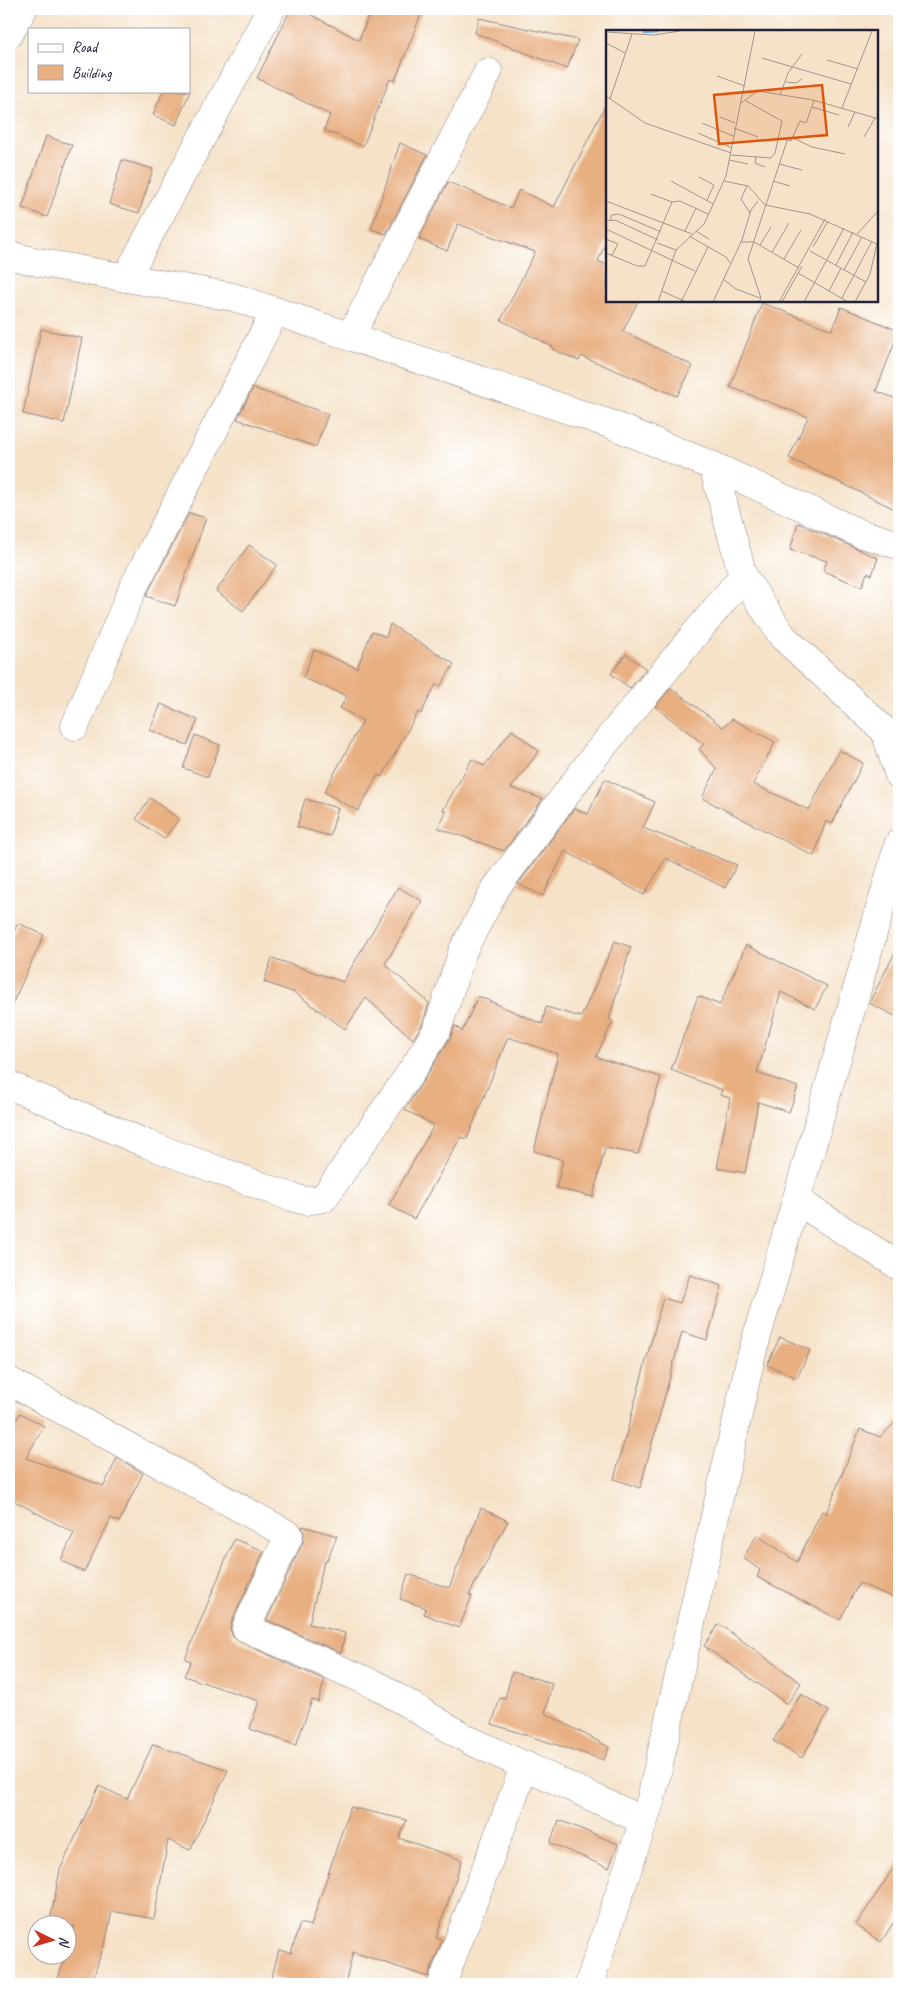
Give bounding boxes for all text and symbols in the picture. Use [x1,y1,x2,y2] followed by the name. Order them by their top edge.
[28,28,190,92] legend
[606,30,878,302] inset map
[72,38,99,57] text: Road
[72,64,112,83] text: Building
[28,1916,78,1966] north arrow
[55,1936,73,1948] text: N

